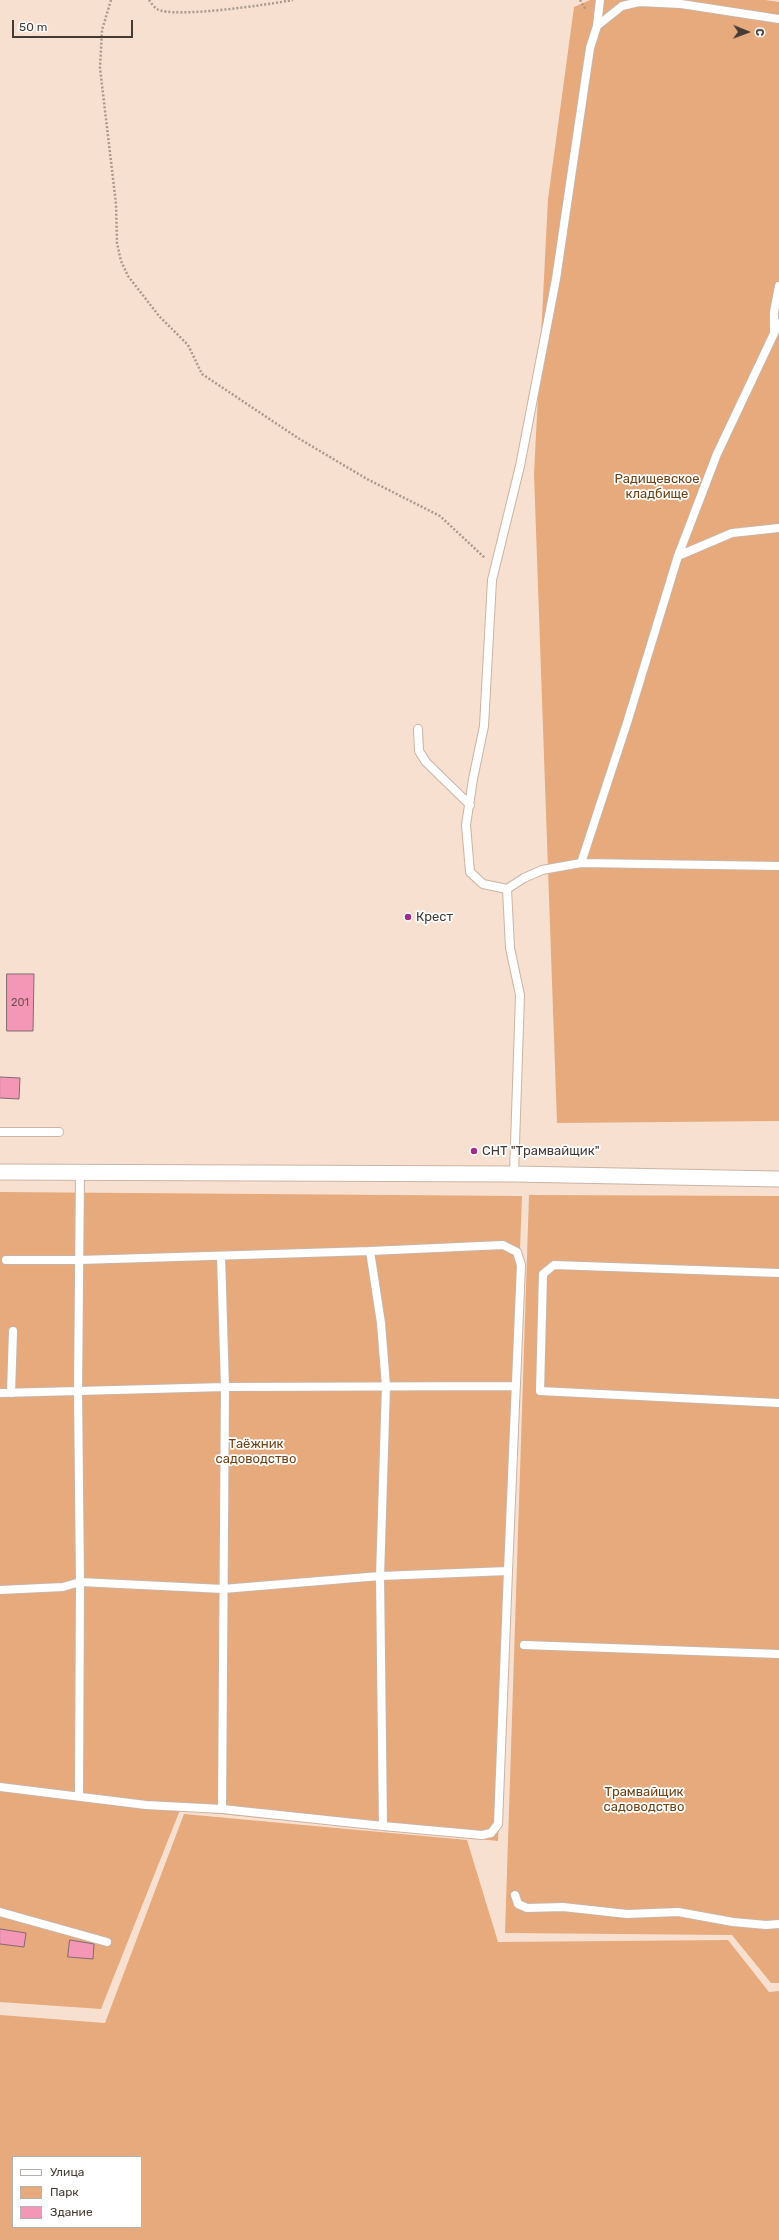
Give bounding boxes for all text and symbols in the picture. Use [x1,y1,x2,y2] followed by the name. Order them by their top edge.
[14,12,135,38] scale bar
[727,12,767,52] north arrow
[19,20,47,34] text: 50 m
[753,28,766,36] text: С
[615,471,699,502] park label: Радищевское кладбище
[416,909,453,925] place label: Крест
[403,912,413,922] marker: Крест
[11,996,29,1010] house number: 201
[482,1143,600,1159] place label: СНТ "Трамвайщик"
[469,1146,479,1156] marker: СНТ "Трамвайщик"
[216,1436,296,1467] park label: Таёжник садоводство
[604,1784,684,1815] park label: Трамвайщик садоводство
[12,2156,142,2228] legend
[50,2165,84,2179] text: Улица
[50,2185,79,2199] text: Парк
[50,2205,93,2219] text: Здание

